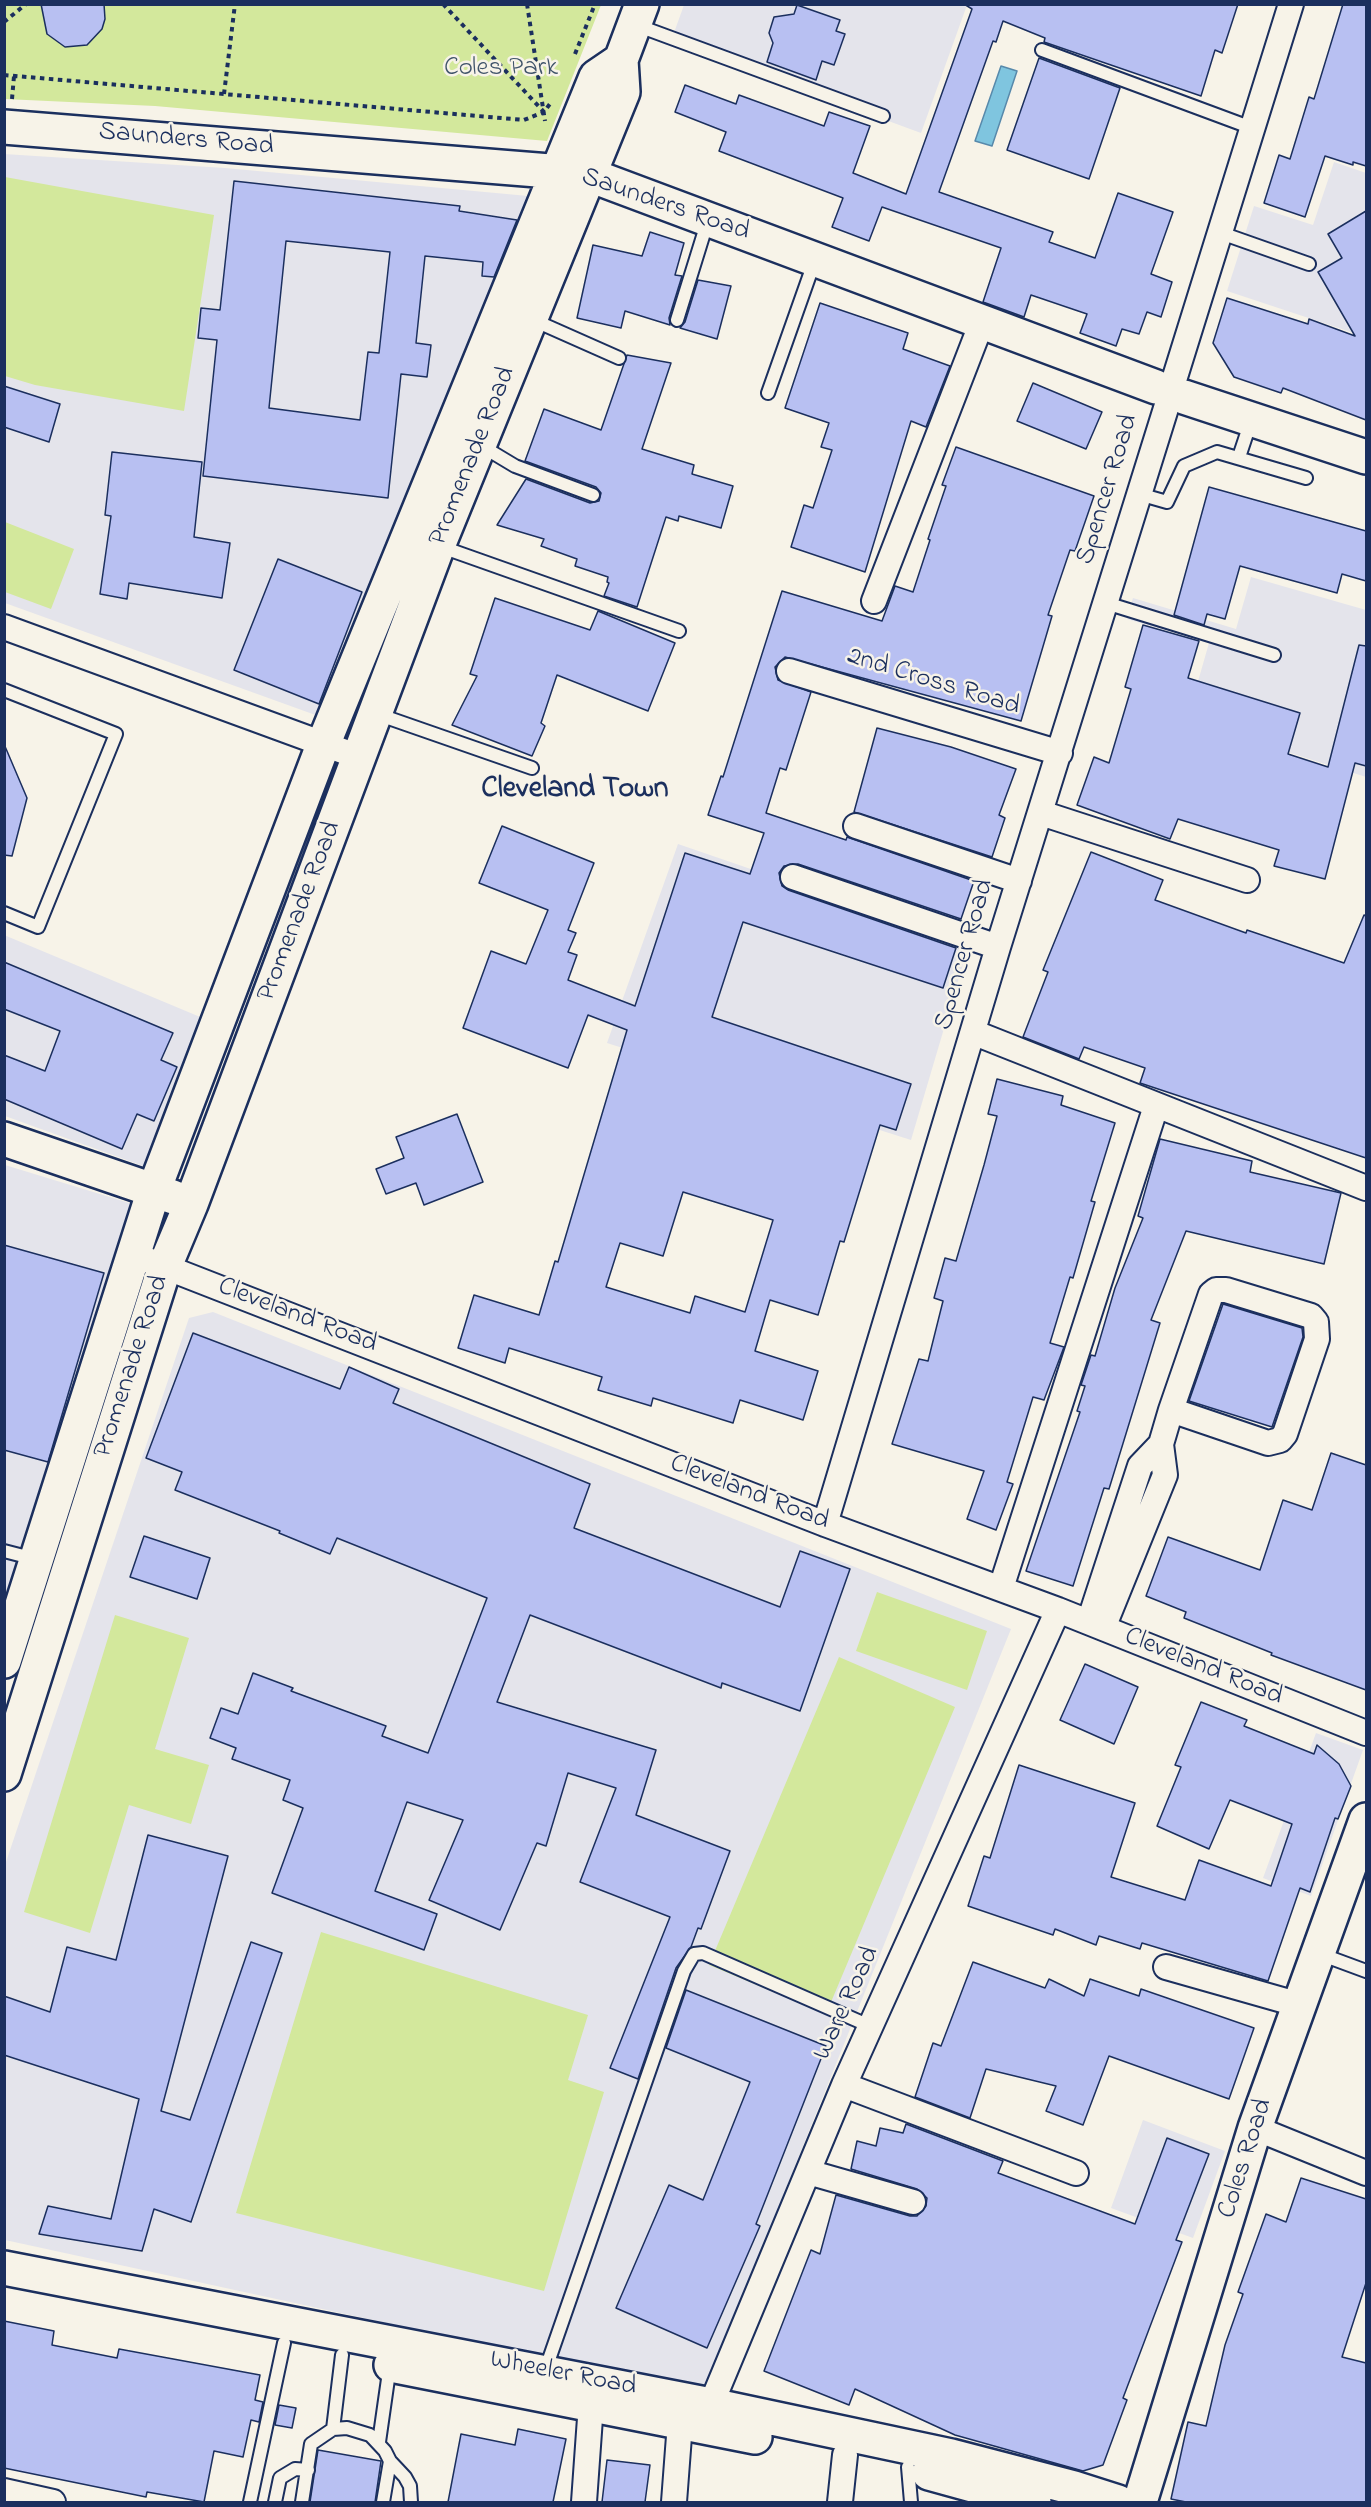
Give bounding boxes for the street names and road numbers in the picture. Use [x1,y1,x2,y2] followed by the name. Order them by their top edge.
[97,117,275,165] street label: Saunders Road
[577,162,753,250] street label: Saunders Road
[423,363,525,551] street label: Promenade Road
[1071,411,1147,569] street label: Spencer Road
[843,641,1023,725] street label: 2nd Cross Road
[252,817,350,1007] street label: Promenade Road
[929,876,1003,1034] street label: Spencer Road
[88,1272,178,1462] street label: Promenade Road
[213,1272,381,1362] street label: Cleveland Road
[665,1449,833,1539] street label: Cleveland Road
[1119,1622,1287,1714] street label: Cleveland Road
[808,1942,888,2066] street label: Ware Road
[1212,2095,1282,2223] street label: Coles Road
[487,2345,639,2405] street label: Wheeler Road

